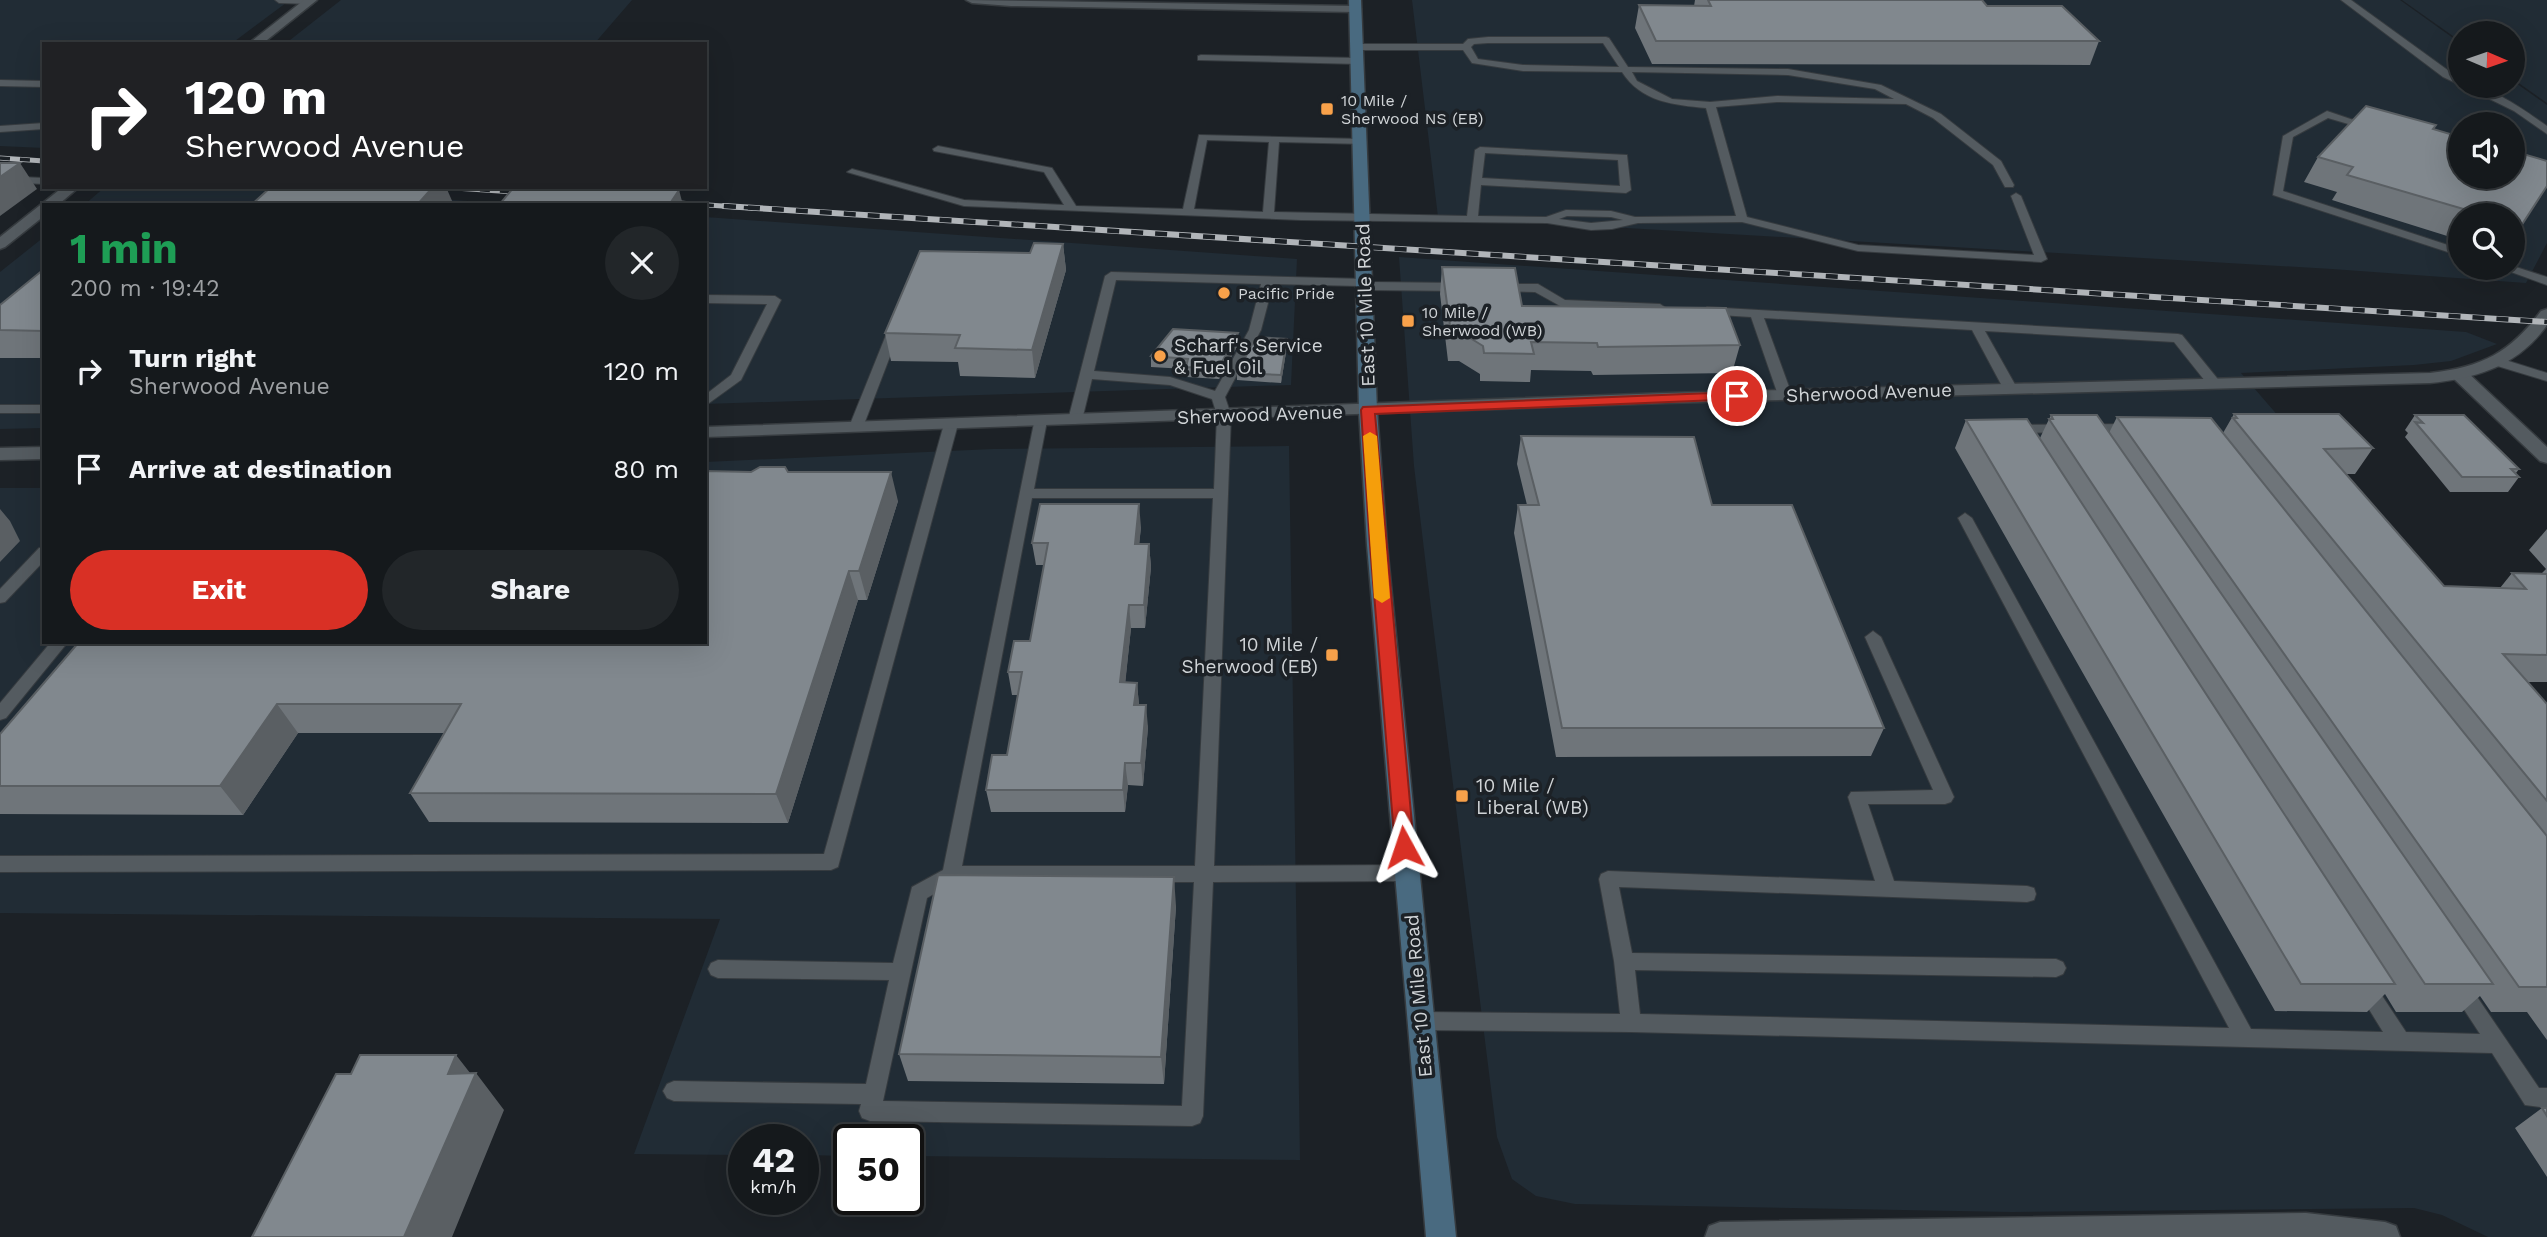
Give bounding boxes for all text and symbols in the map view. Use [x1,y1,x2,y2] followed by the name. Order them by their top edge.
[2448,21,2525,98] north arrow
[2448,21,2525,280] map controls
[185,68,327,126] text: 120 m
[70,70,161,161] icon: right
[1341,91,1483,128] place label: 10 Mile / Sherwood NS (EB)
[1319,101,1335,117] marker: 10 Mile / Sherwood NS (EB)
[2448,112,2525,189] button: sound
[185,127,464,165] text: Sherwood Avenue
[2448,203,2525,280] button: search
[1351,223,1380,387] street label: East 10 Mile Road
[70,224,178,273] text: 1 min
[605,226,679,300] button: close
[70,275,220,302] text: 200 m · 19:42
[1238,284,1335,303] place label: Pacific Pride
[1216,285,1232,301] marker: Pacific Pride
[1422,303,1542,340] place label: 10 Mile / Sherwood (WB)
[1400,313,1416,329] marker: 10 Mile / Sherwood (WB)
[1174,334,1323,379] place label: Scharf's Service & Fuel Oil
[129,343,256,373] text: Turn right
[1152,348,1168,364] marker: Scharf's Service & Fuel Oil
[70,352,108,390] icon: right
[604,356,679,386] text: 120 m
[1707,366,1767,426] pin
[129,373,330,400] text: Sherwood Avenue
[1718,377,1756,415] icon: arrive
[1786,378,1952,407] street label: Sherwood Avenue
[1177,400,1343,429] street label: Sherwood Avenue
[70,450,108,488] icon: arrive
[129,454,392,484] text: Arrive at destination
[613,454,679,484] text: 80 m
[70,550,368,630] button: Exit
[382,550,679,630] button: Share
[1182,633,1318,678] place label: 10 Mile / Sherwood (EB)
[1324,647,1340,663] marker: 10 Mile / Sherwood (EB)
[1476,774,1589,819] place label: 10 Mile / Liberal (WB)
[1454,788,1470,804] marker: 10 Mile / Liberal (WB)
[1367,810,1441,884] position arrow
[1400,913,1437,1078] street label: East 10 Mile Road
[833,1124,924,1215] speed limit sign: 50
[752,1139,795,1181] text: 42
[750,1176,797,1197] text: km/h

